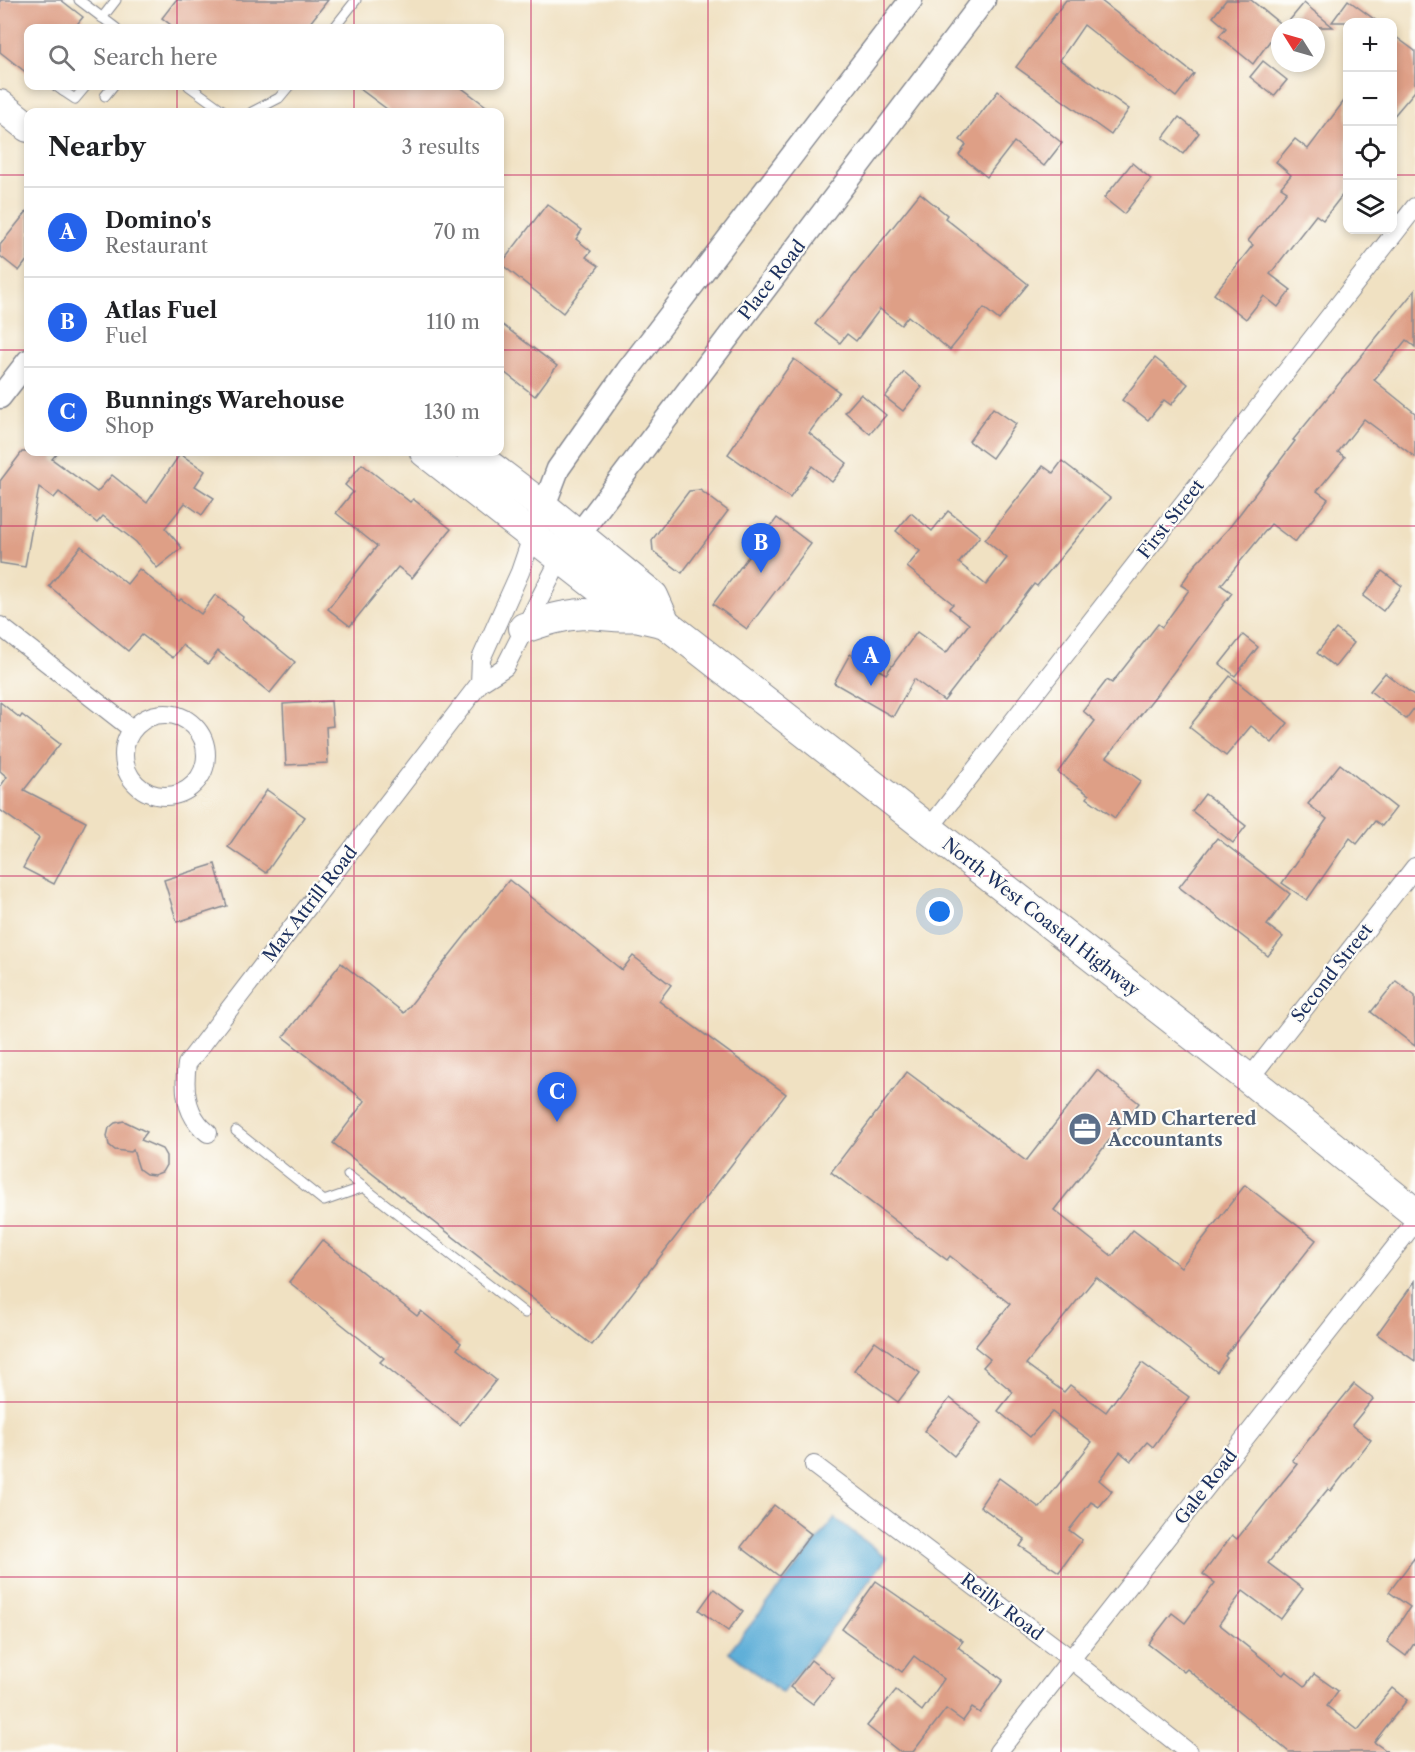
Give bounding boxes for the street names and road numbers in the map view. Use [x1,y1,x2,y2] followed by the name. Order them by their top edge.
[734,236,810,324] street label: Place Road
[1133,474,1209,563] street label: First Street
[938,833,1145,1002] street label: North West Coastal Highway
[258,842,362,966] street label: Max Attrill Road
[1287,919,1378,1027] street label: Second Street
[1170,1445,1242,1529] street label: Gale Road
[956,1569,1048,1645] street label: Reilly Road

